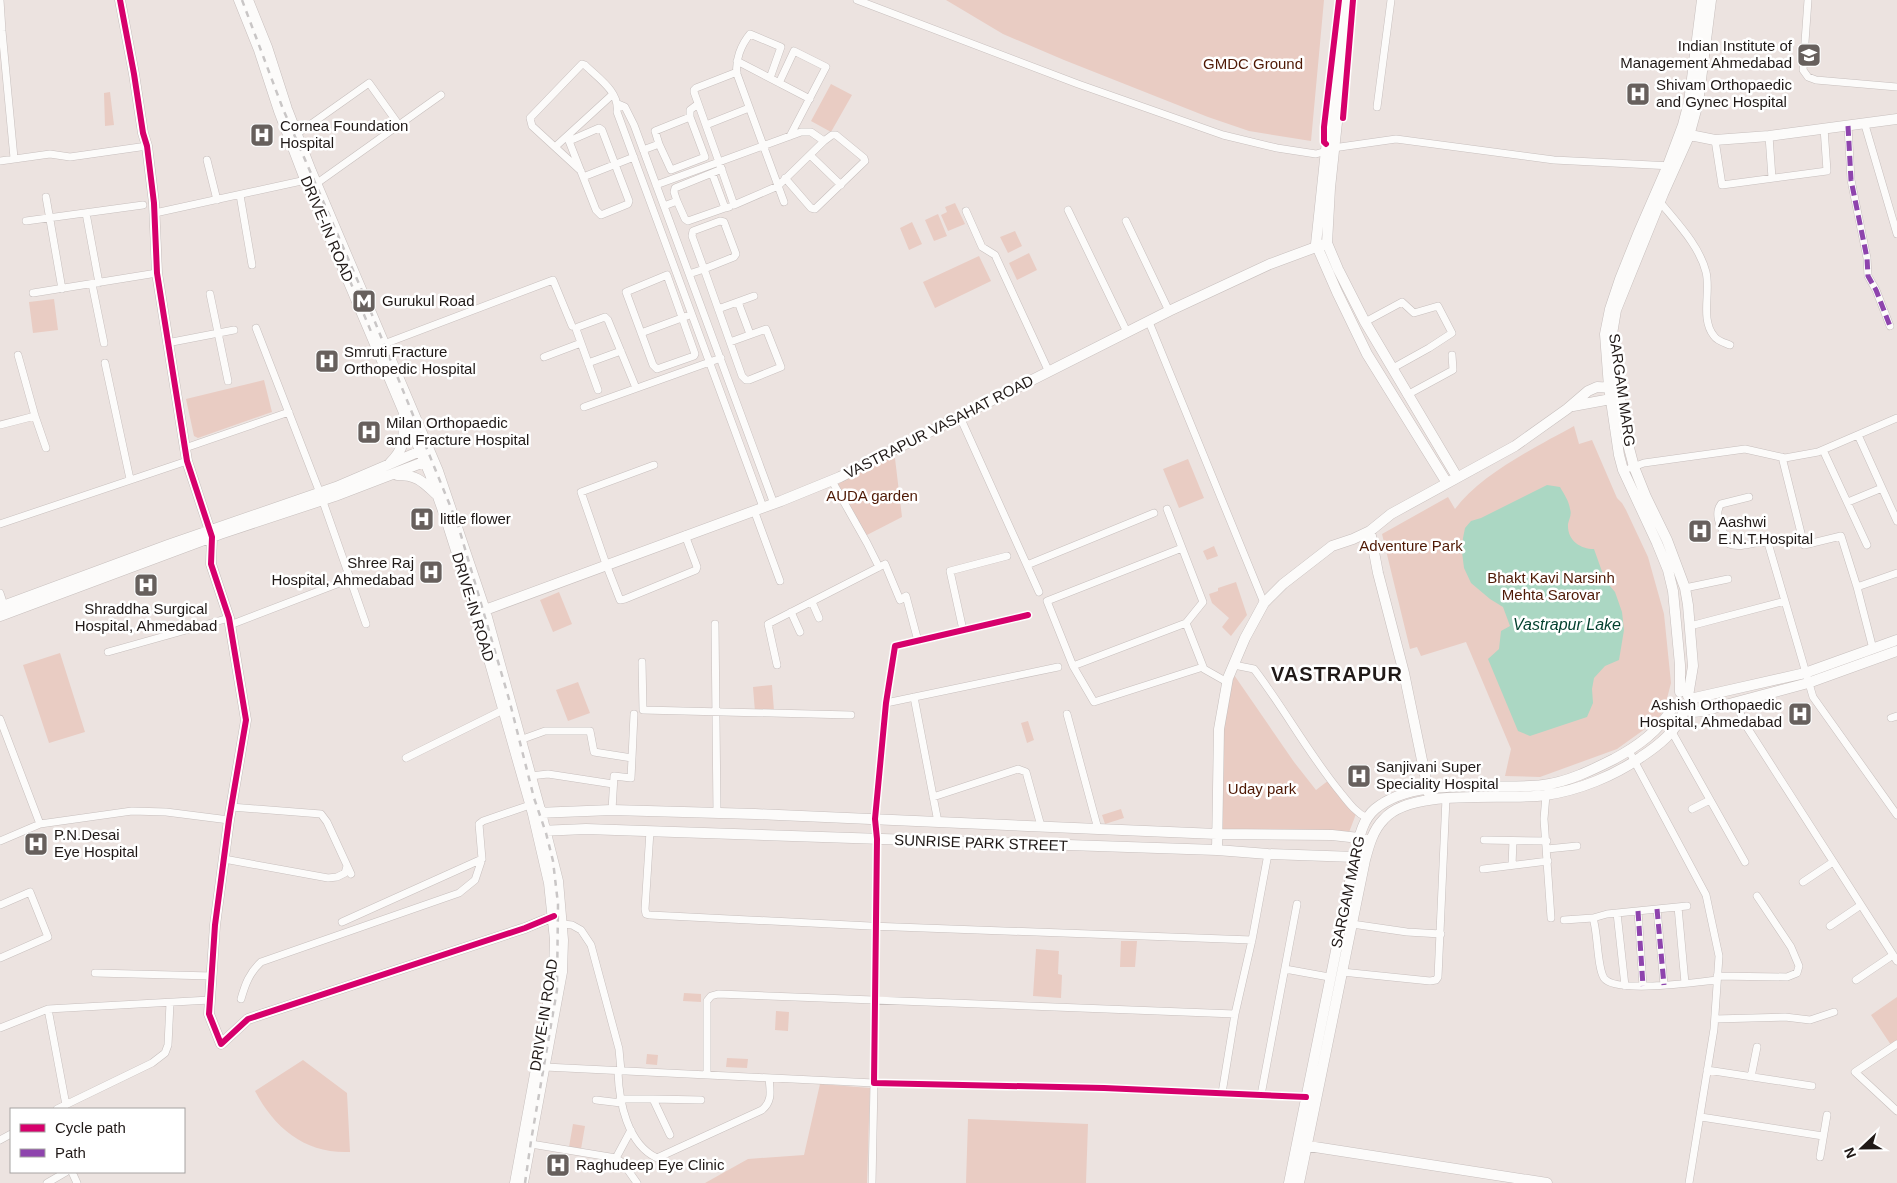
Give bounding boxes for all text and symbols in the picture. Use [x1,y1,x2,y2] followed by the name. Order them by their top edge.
[1620,37,1793,71] place label: Indian Institute of Management Ahmedabad
[1796,42,1822,68] school or university icon: Indian Institute of Management Ahmedabad
[1203,55,1303,72] park label: GMDC Ground
[1656,76,1792,110] place label: Shivam Orthopaedic and Gynec Hospital
[1625,81,1651,107] hospital icon: Shivam Orthopaedic and Gynec Hospital
[280,117,408,151] place label: Cornea Foundation Hospital
[249,122,275,148] hospital icon: Cornea Foundation Hospital
[297,173,357,284] street label: DRIVE-IN ROAD
[351,288,377,314] metro station icon: Gurukul Road
[382,292,475,309] place label: Gurukul Road
[1606,332,1639,448] street label: SARGAM MARG
[344,343,476,377] place label: Smruti Fracture Orthopedic Hospital
[314,348,340,374] hospital icon: Smruti Fracture Orthopedic Hospital
[841,371,1036,482] street label: VASTRAPUR VASAHAT ROAD
[386,414,529,448] place label: Milan Orthopaedic and Fracture Hospital
[356,419,382,445] hospital icon: Milan Orthopaedic and Fracture Hospital
[826,487,918,504] park label: AUDA garden
[409,506,435,532] hospital icon: little flower
[440,510,511,527] place label: little flower
[1718,513,1813,547] place label: Aashwi E.N.T.Hospital
[1687,518,1713,544] hospital icon: Aashwi E.N.T.Hospital
[1359,537,1463,554] park label: Adventure Park
[449,550,498,664] street label: DRIVE-IN ROAD
[271,554,414,588] place label: Shree Raj Hospital, Ahmedabad
[418,559,444,585] hospital icon: Shree Raj Hospital, Ahmedabad
[1487,569,1615,603] park label: Bhakt Kavi Narsinh Mehta Sarovar
[133,572,159,598] hospital icon: Shraddha Surgical Hospital, Ahmedabad
[75,600,217,634] place label: Shraddha Surgical Hospital, Ahmedabad
[1513,616,1621,633] water label: Vastrapur Lake
[1271,663,1403,685] district label: VASTRAPUR
[1639,696,1782,730] place label: Ashish Orthopaedic Hospital, Ahmedabad
[1787,701,1813,727] hospital icon: Ashish Orthopaedic Hospital, Ahmedabad
[1376,758,1499,792] place label: Sanjivani Super Speciality Hospital
[1346,763,1372,789] hospital icon: Sanjivani Super Speciality Hospital
[1228,780,1297,797] park label: Uday park
[54,826,138,860] place label: P.N.Desai Eye Hospital
[23,831,49,857] hospital icon: P.N.Desai Eye Hospital
[894,831,1068,854] street label: SUNRISE PARK STREET
[1327,834,1368,950] street label: SARGAM MARG
[526,957,561,1072] street label: DRIVE-IN ROAD
[10,1108,185,1173] legend
[55,1119,126,1136] text: Cycle path
[1837,1123,1887,1173] north arrow
[55,1144,86,1161] text: Path
[1841,1145,1859,1161] text: N
[545,1152,571,1178] hospital icon: Raghudeep Eye Clinic
[576,1156,725,1173] place label: Raghudeep Eye Clinic

